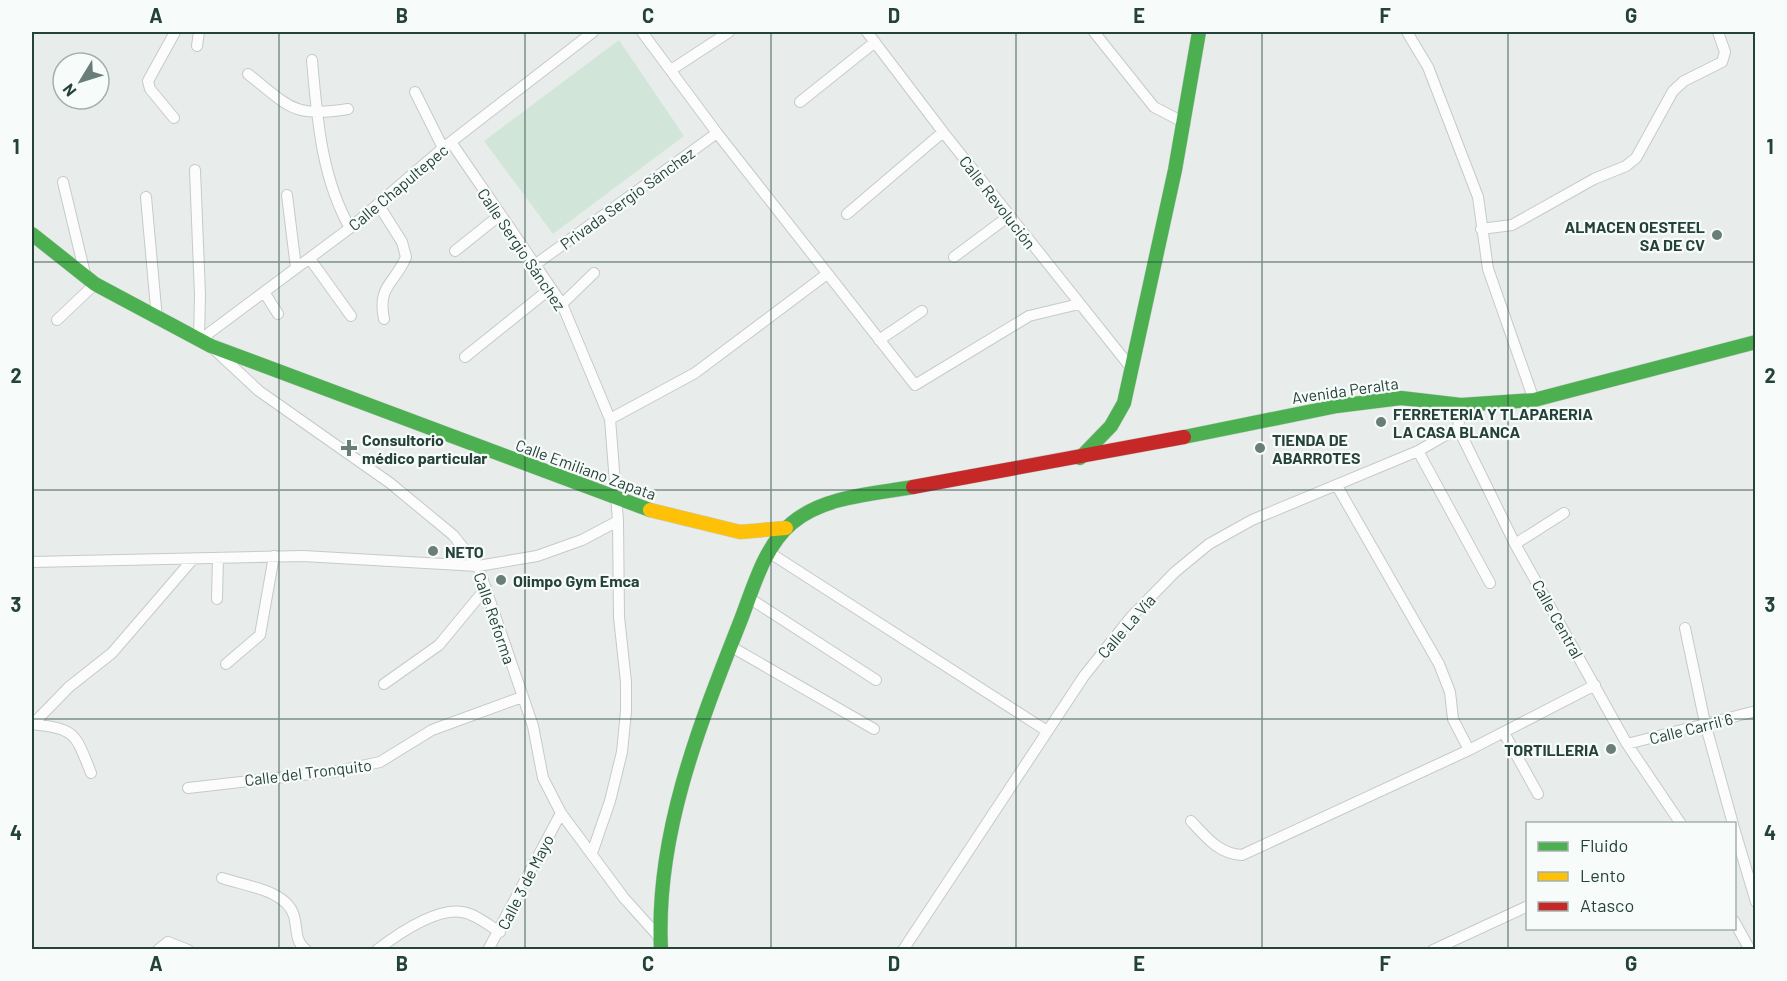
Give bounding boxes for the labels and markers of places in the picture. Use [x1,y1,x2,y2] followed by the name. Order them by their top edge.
[1564,217,1705,254] place label: ALMACEN OESTEEL SA DE CV
[1710,228,1724,242] marker: ALMACEN OESTEEL SA DE CV
[1393,404,1593,441] place label: FERRETERIA Y TLAPARERIA LA CASA BLANCA
[1374,415,1388,429] marker: FERRETERIA Y TLAPARERIA LA CASA BLANCA
[362,430,487,467] place label: Consultorio médico particular
[1272,430,1360,467] place label: TIENDA DE ABARROTES
[340,439,358,457] marker: Consultorio médico particular
[1253,441,1267,455] marker: TIENDA DE ABARROTES
[445,542,484,561] place label: NETO
[426,544,440,558] marker: NETO
[513,571,640,590] place label: Olimpo Gym Emca
[494,573,508,587] marker: Olimpo Gym Emca
[1504,740,1599,759] place label: TORTILLERIA
[1604,742,1618,756] marker: TORTILLERIA

